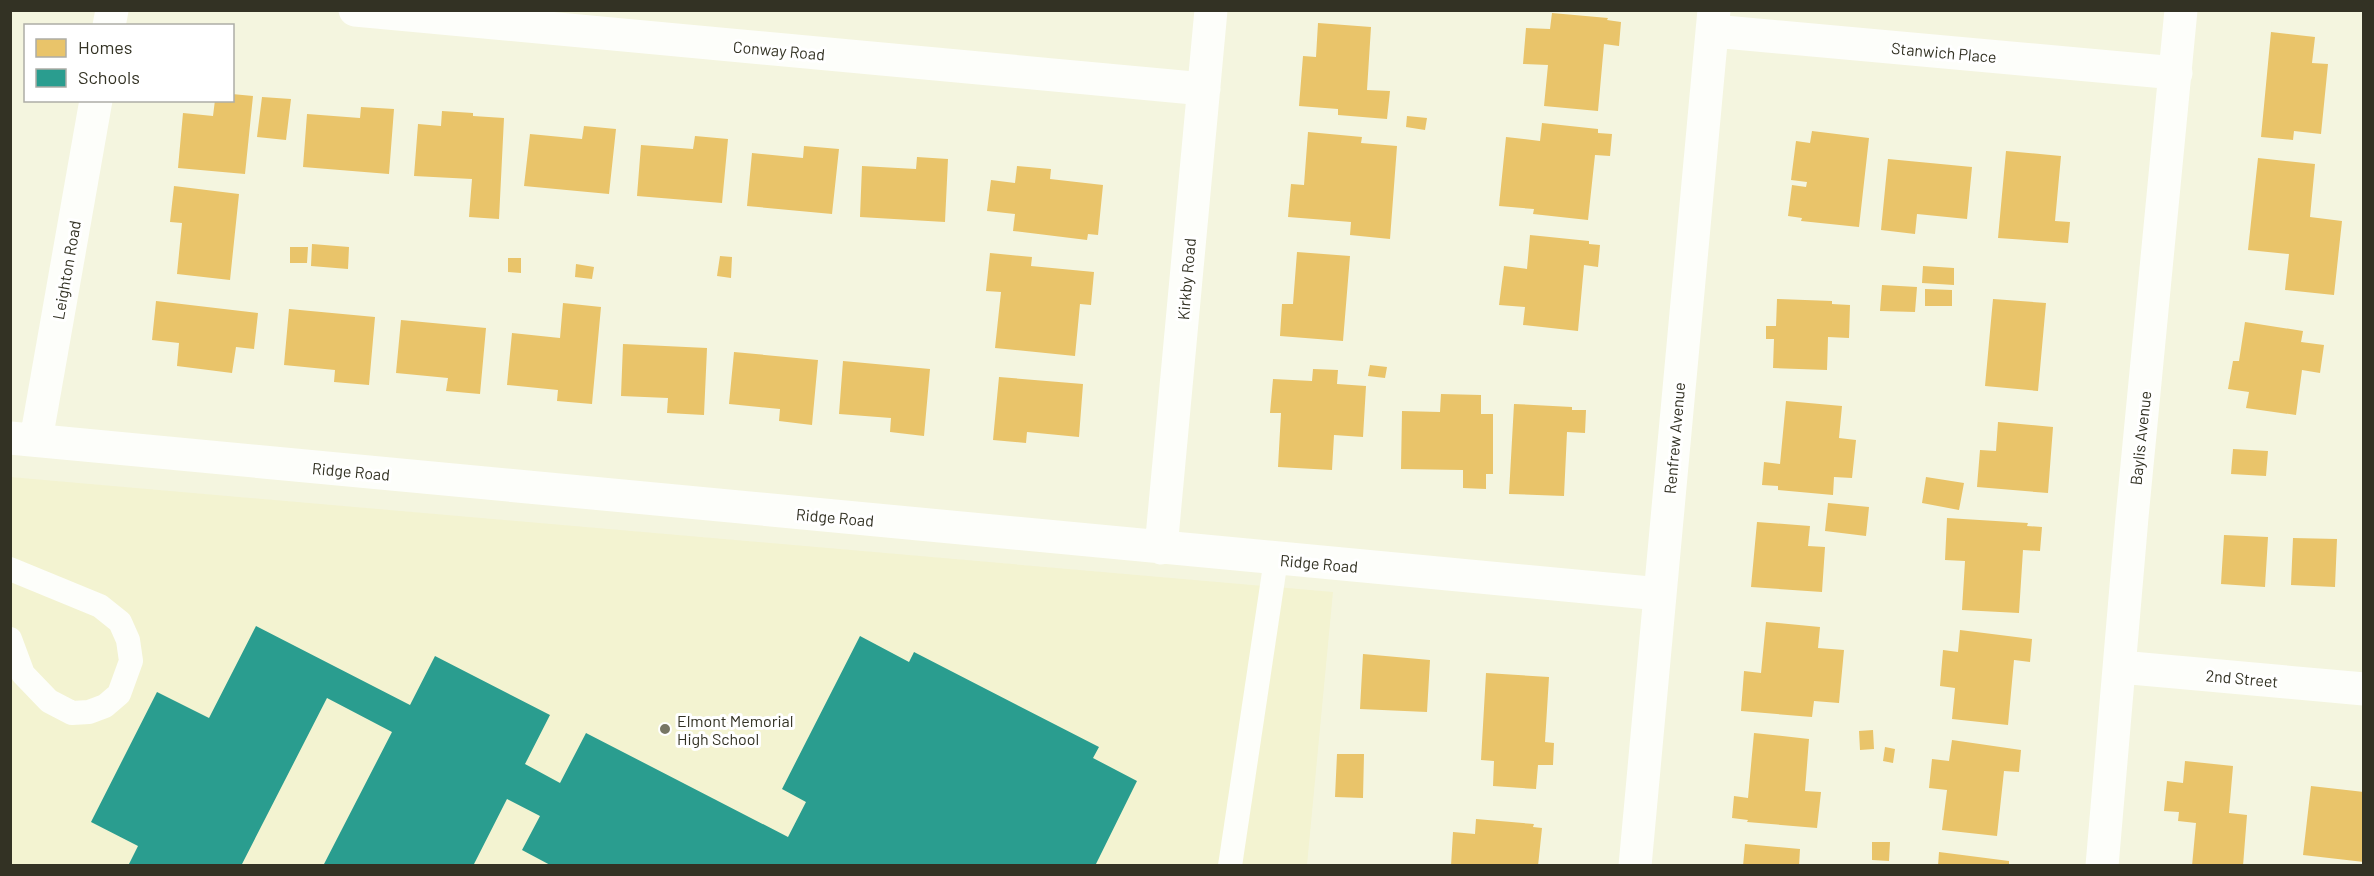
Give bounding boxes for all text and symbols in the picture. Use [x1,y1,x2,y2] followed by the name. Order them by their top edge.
[24,24,234,102] legend
[78,36,132,58] text: Homes
[732,37,826,63] street label: Conway Road
[1891,38,1997,66] street label: Stanwich Place
[78,66,140,88] text: Schools
[48,219,84,321] street label: Leighton Road
[1173,237,1199,321] street label: Kirkby Road
[1660,381,1688,495] street label: Renfrew Avenue
[2126,390,2154,486] street label: Baylis Avenue
[311,458,391,484] street label: Ridge Road
[795,504,875,530] street label: Ridge Road
[1279,550,1359,576] street label: Ridge Road
[2205,665,2279,691] street label: 2nd Street
[677,711,793,748] place label: Elmont Memorial High School
[658,722,672,736] marker: Elmont Memorial High School

